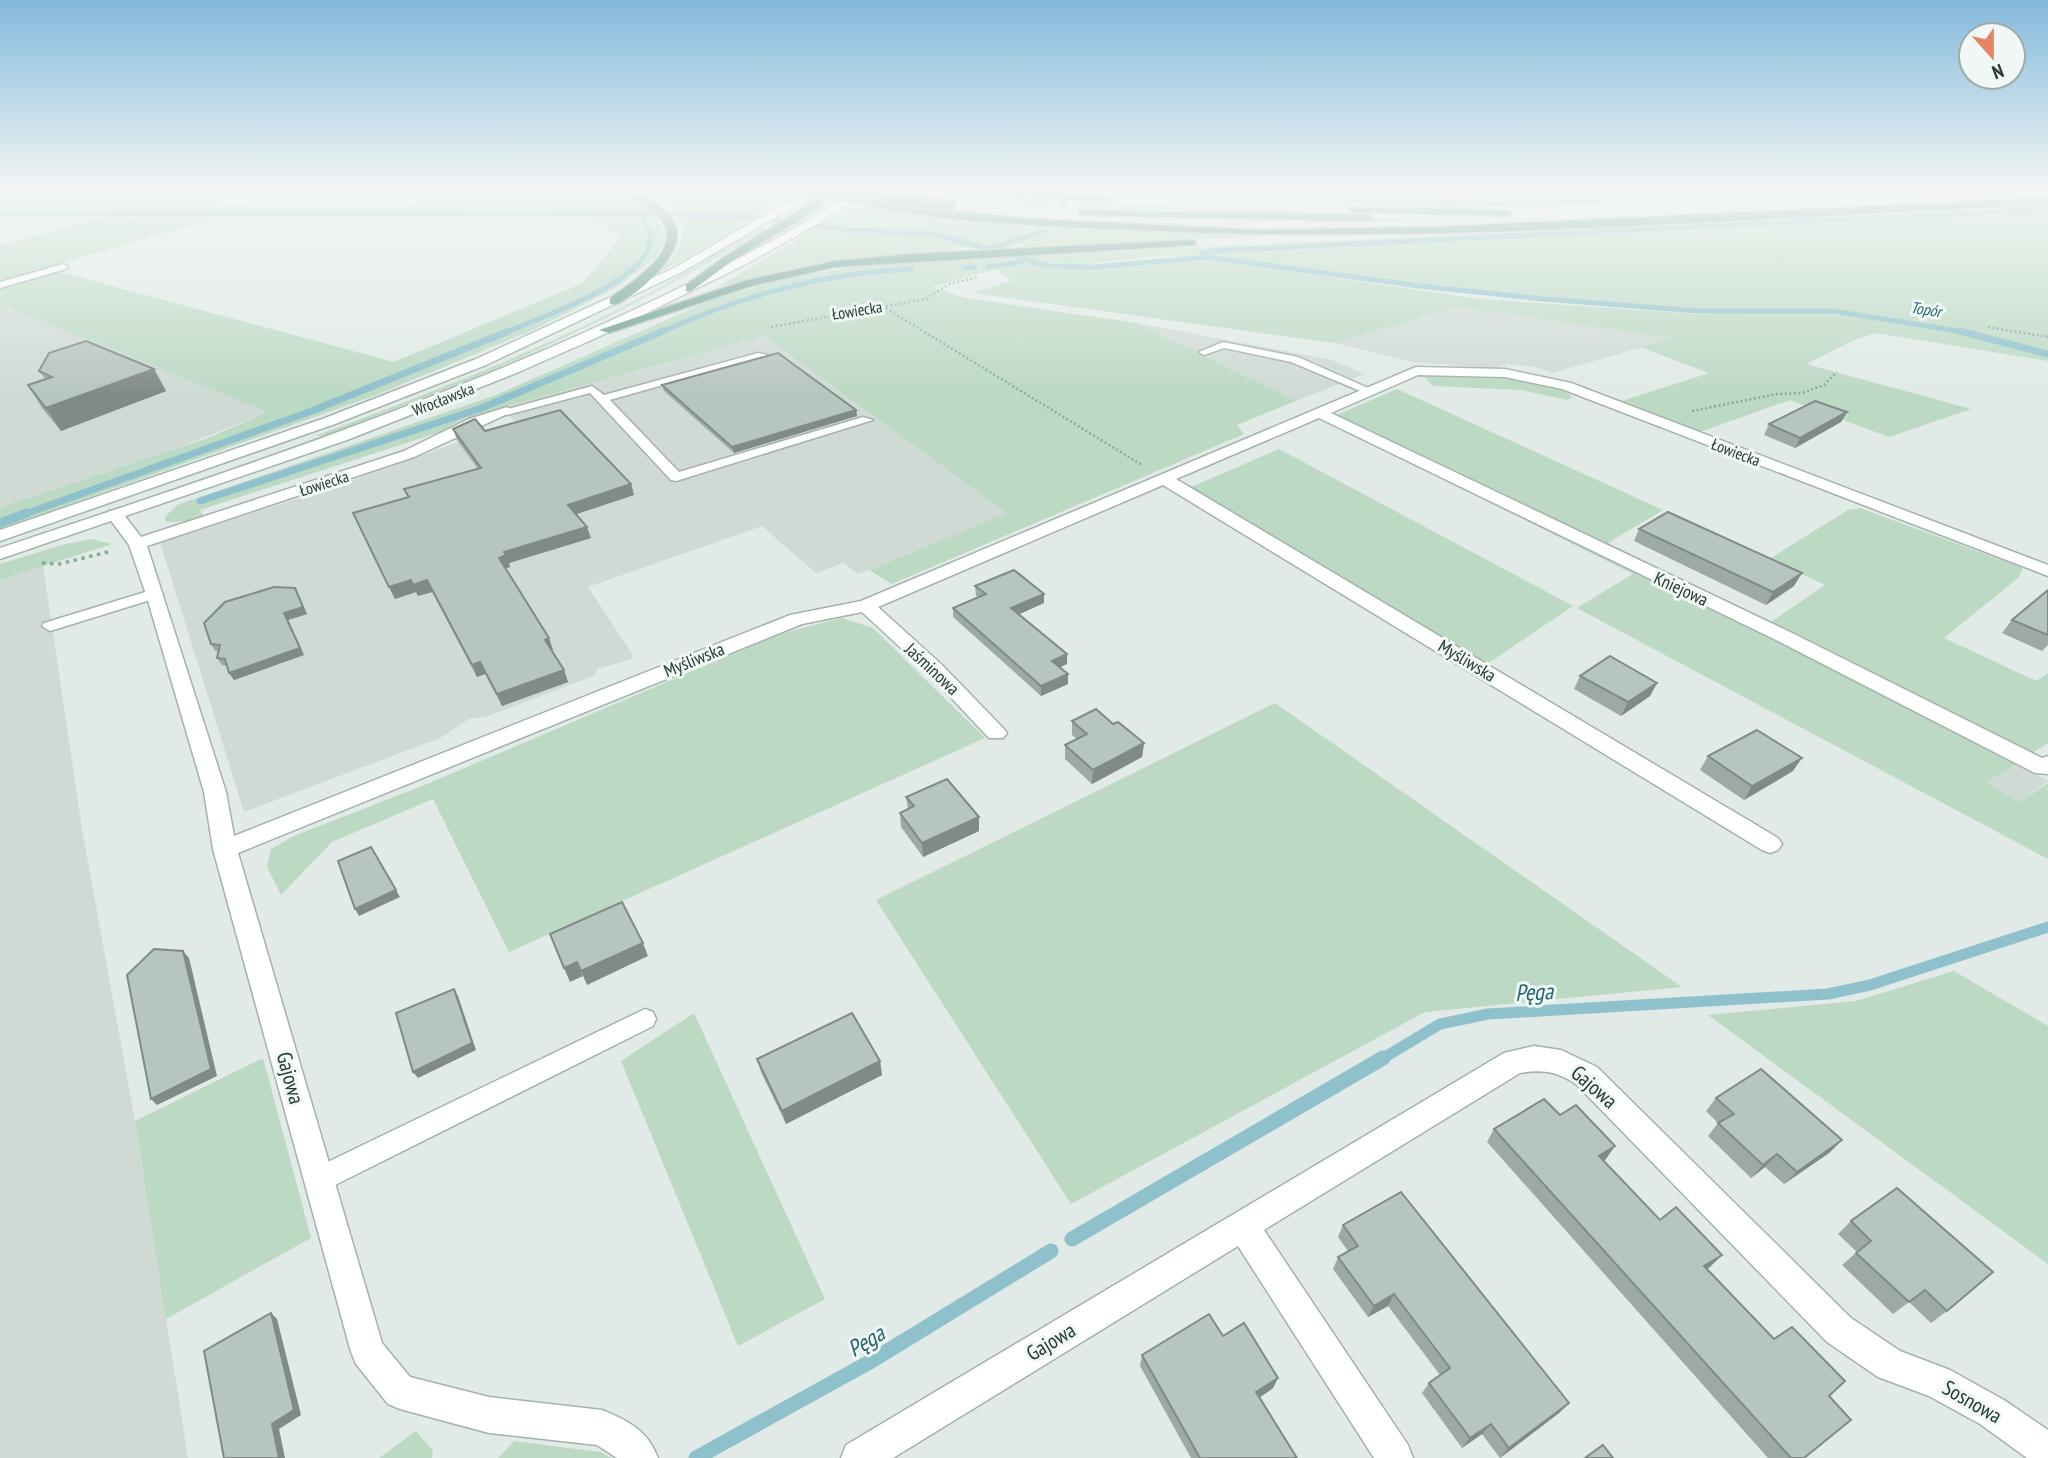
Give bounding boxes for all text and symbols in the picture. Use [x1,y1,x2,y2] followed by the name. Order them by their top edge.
[1957,21,2027,91] north arrow
[1989,59,2007,85] text: N
[831,296,883,324] street label: Łowiecka
[1909,297,1945,322] water label: Topór
[409,378,477,420] street label: Wrocławska
[1709,434,1763,470] street label: Łowiecka
[297,466,351,500] street label: Łowiecka
[1651,566,1712,611] street label: Kniejowa
[1434,634,1500,687] street label: Myśliwska
[660,637,727,682] street label: Myśliwska
[899,637,965,700] street label: Jaśminowa
[1514,976,1556,1007] water label: Pęga
[271,1049,310,1107] street label: Gajowa
[1566,1059,1623,1114] street label: Gajowa
[1021,1316,1080,1367] street label: Gajowa
[842,1317,891,1363] water label: Pęga
[1938,1374,2007,1429] street label: Sosnowa

